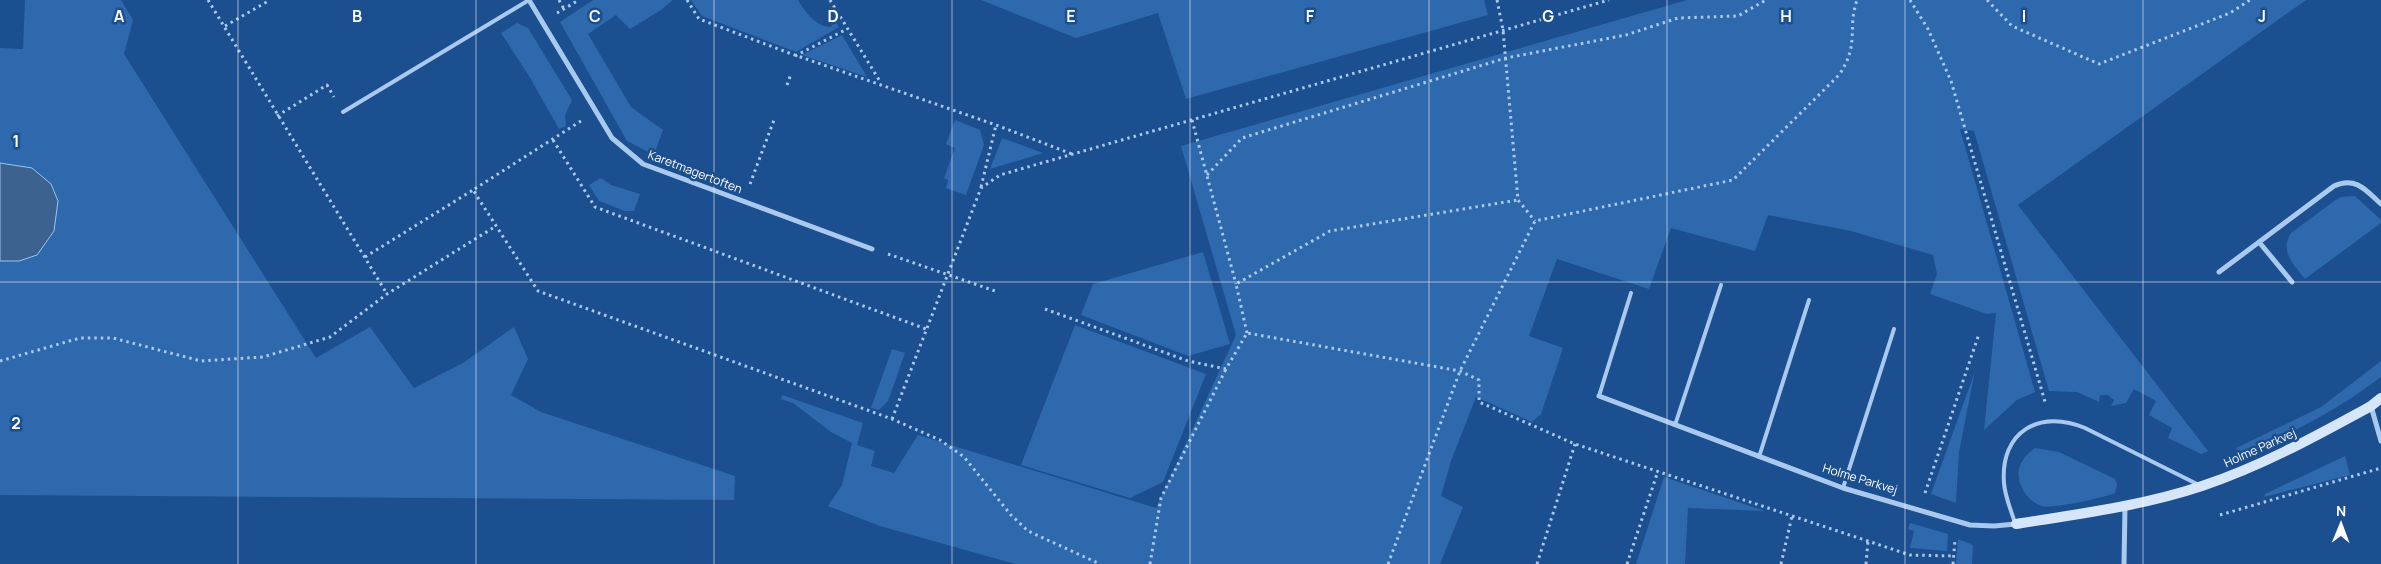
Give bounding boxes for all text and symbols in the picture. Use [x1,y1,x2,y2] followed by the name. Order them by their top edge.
[114,5,125,27] text: A
[352,5,362,27] text: B
[589,5,601,27] text: C
[827,5,839,27] text: D
[1066,5,1076,27] text: E
[1306,5,1315,27] text: F
[1542,5,1554,27] text: G
[1780,5,1792,27] text: H
[2022,5,2026,27] text: I
[2258,5,2266,27] text: J
[12,130,20,152] text: 1
[646,146,745,197] street label: Karetmagertoften
[11,412,21,434] text: 2
[2221,424,2299,471] street label: Holme Parkvej
[1821,459,1900,498] street label: Holme Parkvej
[2316,499,2366,549] north arrow
[2336,501,2346,520] text: N

